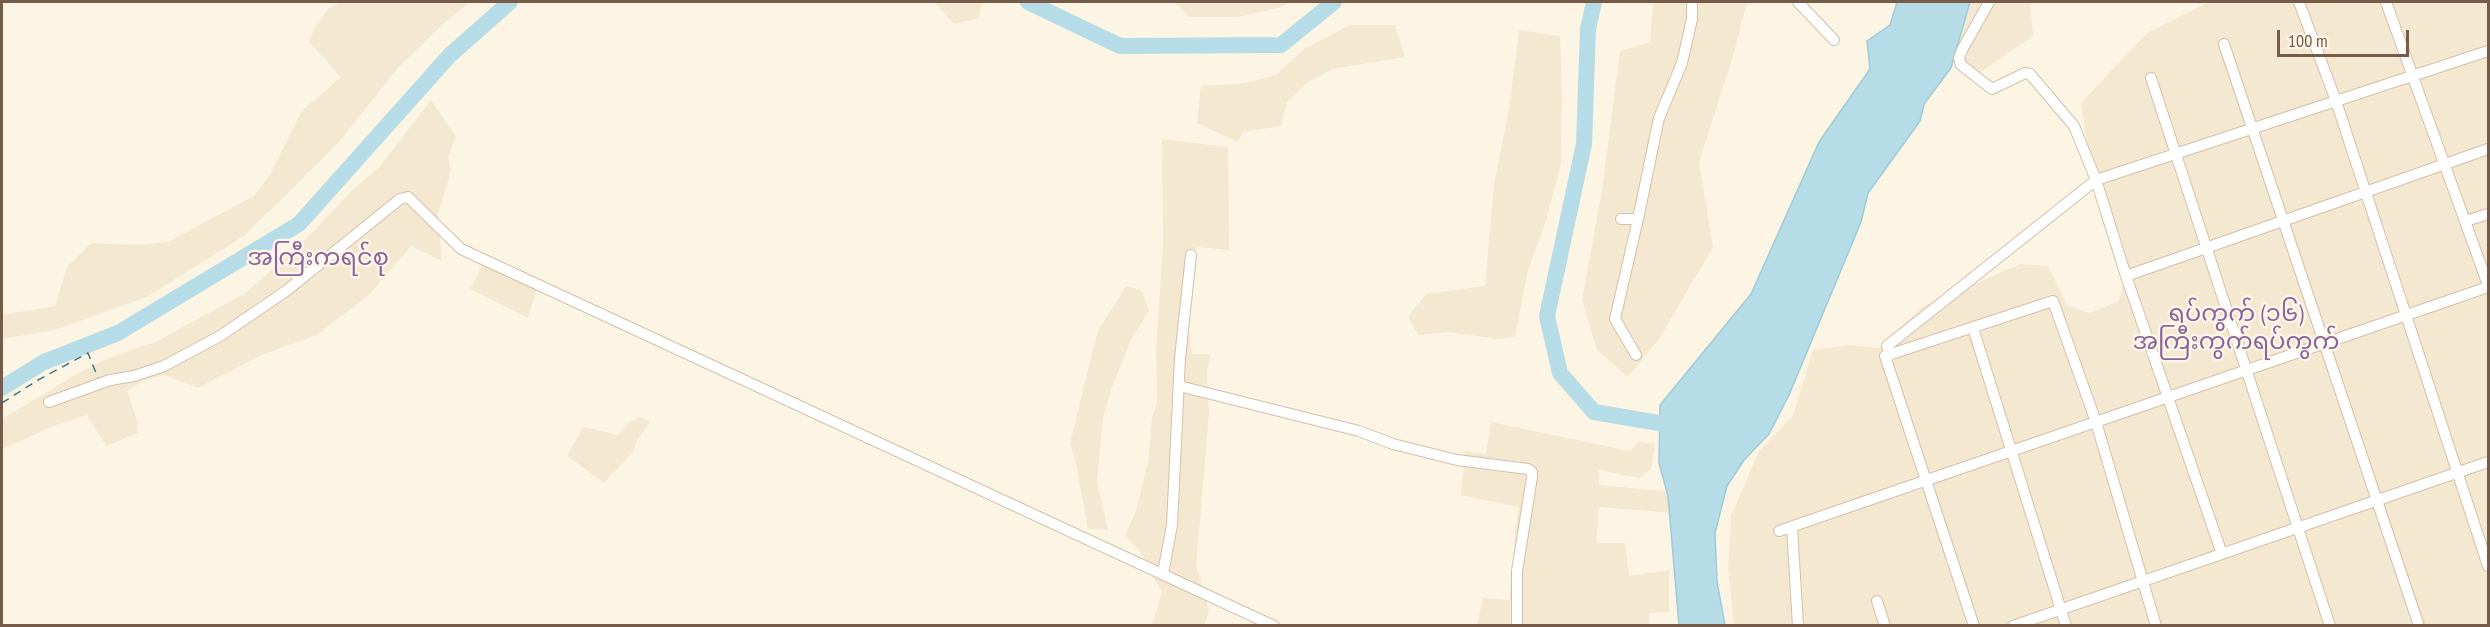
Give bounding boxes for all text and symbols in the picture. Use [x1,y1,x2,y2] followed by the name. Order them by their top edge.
[2280,18,2412,56] scale bar
[2288,29,2328,52] text: 100 m
[247,244,389,272] district label: အကြီးကရင်စု
[2132,300,2340,356] district label: ရပ်ကွက် (၁၆) အကြီးကွက်ရပ်ကွက်

